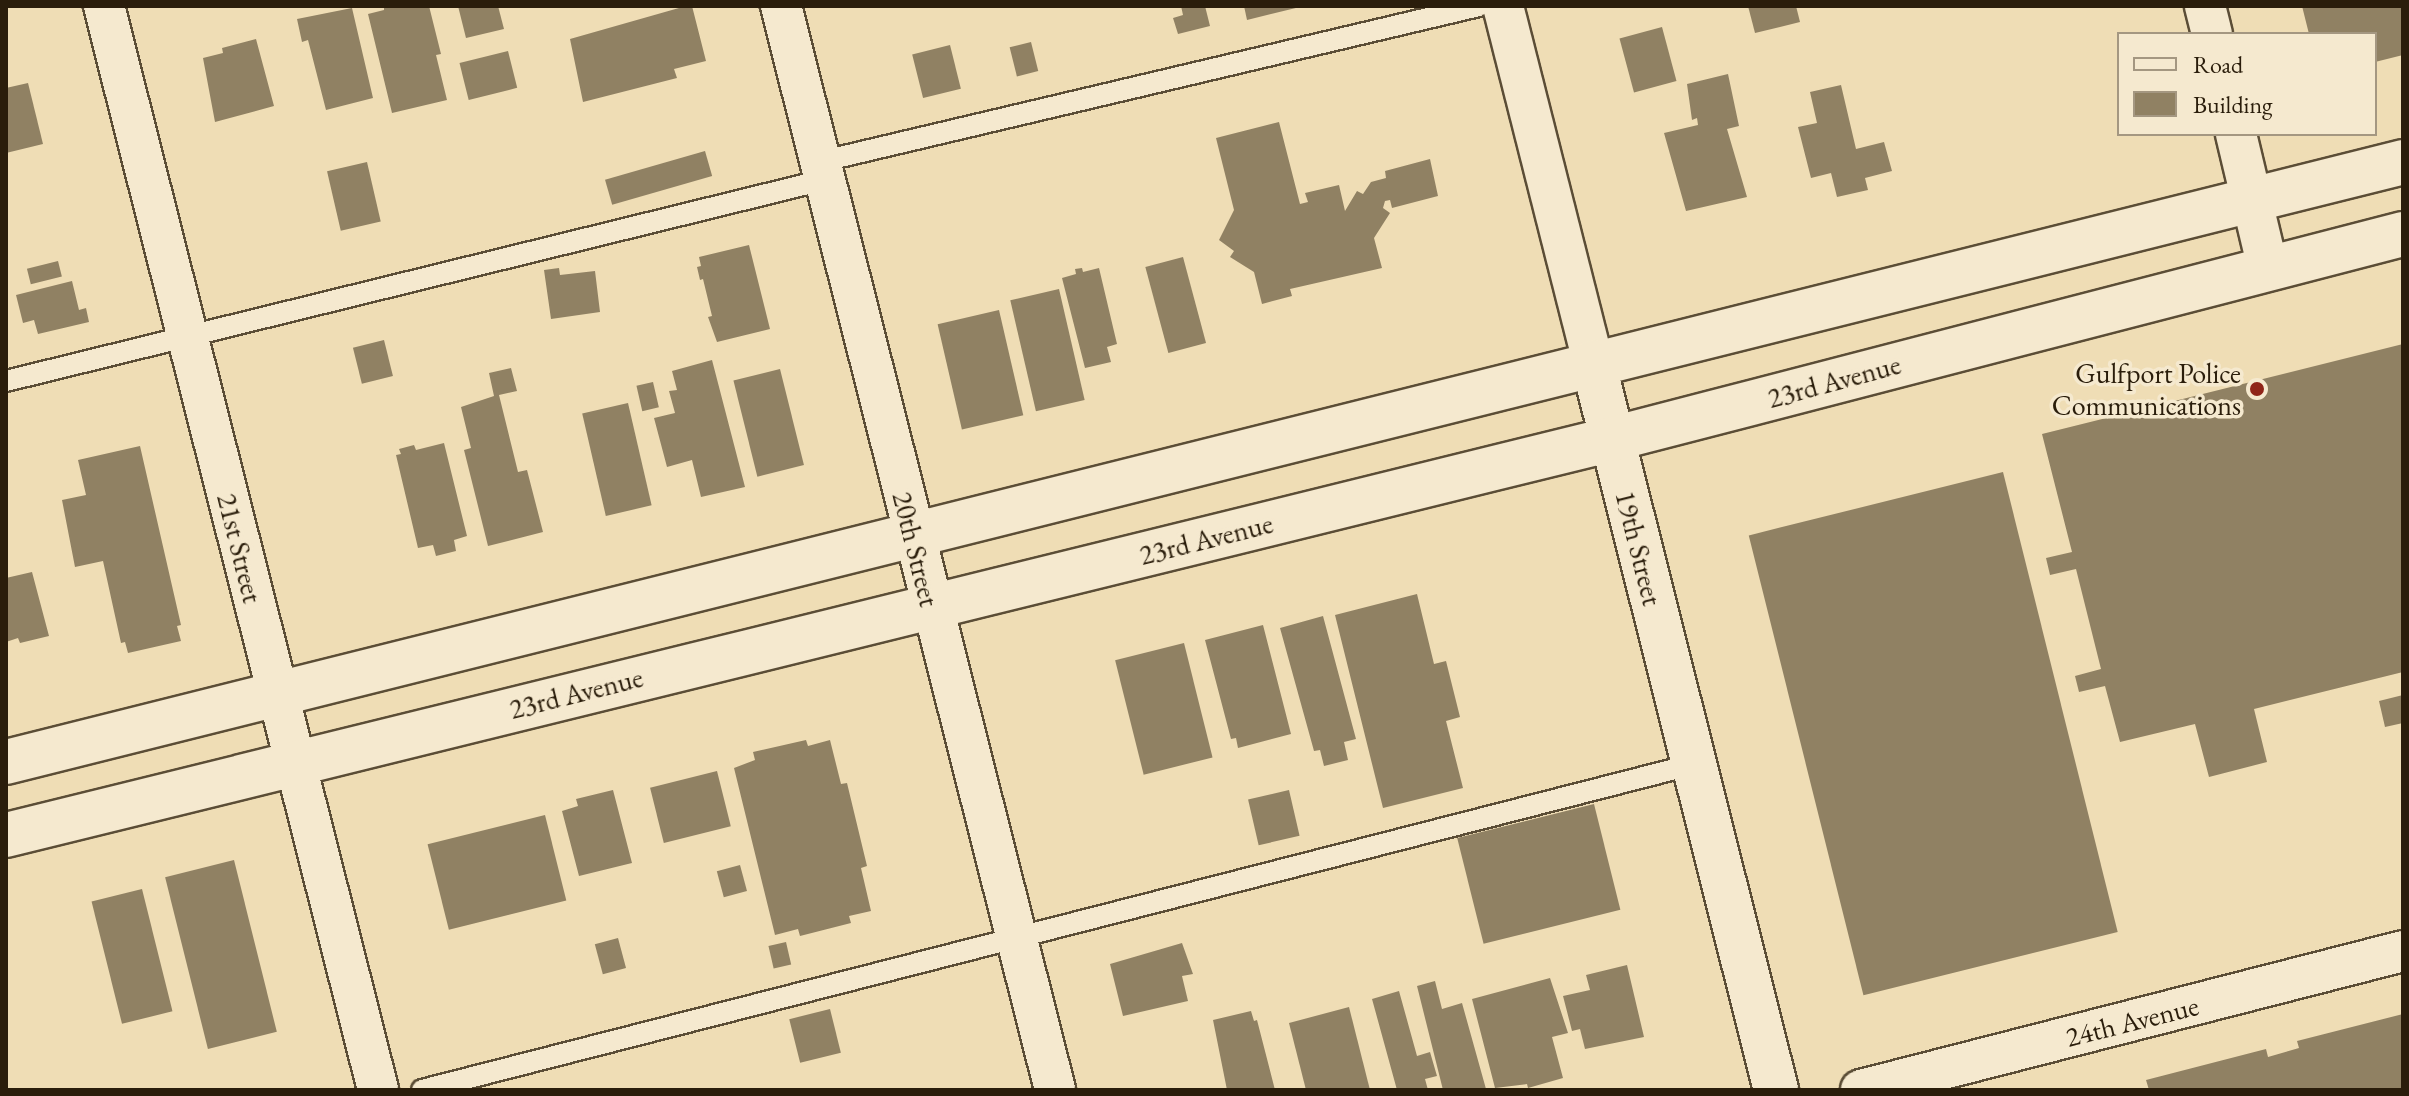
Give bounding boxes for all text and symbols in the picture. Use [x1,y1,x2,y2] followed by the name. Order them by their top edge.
[2117,32,2377,136] legend
[2193,49,2243,80] text: Road
[2193,89,2273,120] text: Building
[1764,347,1904,415] street label: 23rd Avenue
[2052,356,2241,422] place label: Gulfport Police Communications
[2248,380,2266,398] marker: Gulfport Police Communications
[1609,487,1669,609] street label: 19th Street
[886,488,946,610] street label: 20th Street
[210,490,270,606] street label: 21st Street
[1136,506,1276,572] street label: 23rd Avenue
[506,660,646,726] street label: 23rd Avenue
[2062,988,2202,1054] street label: 24th Avenue

